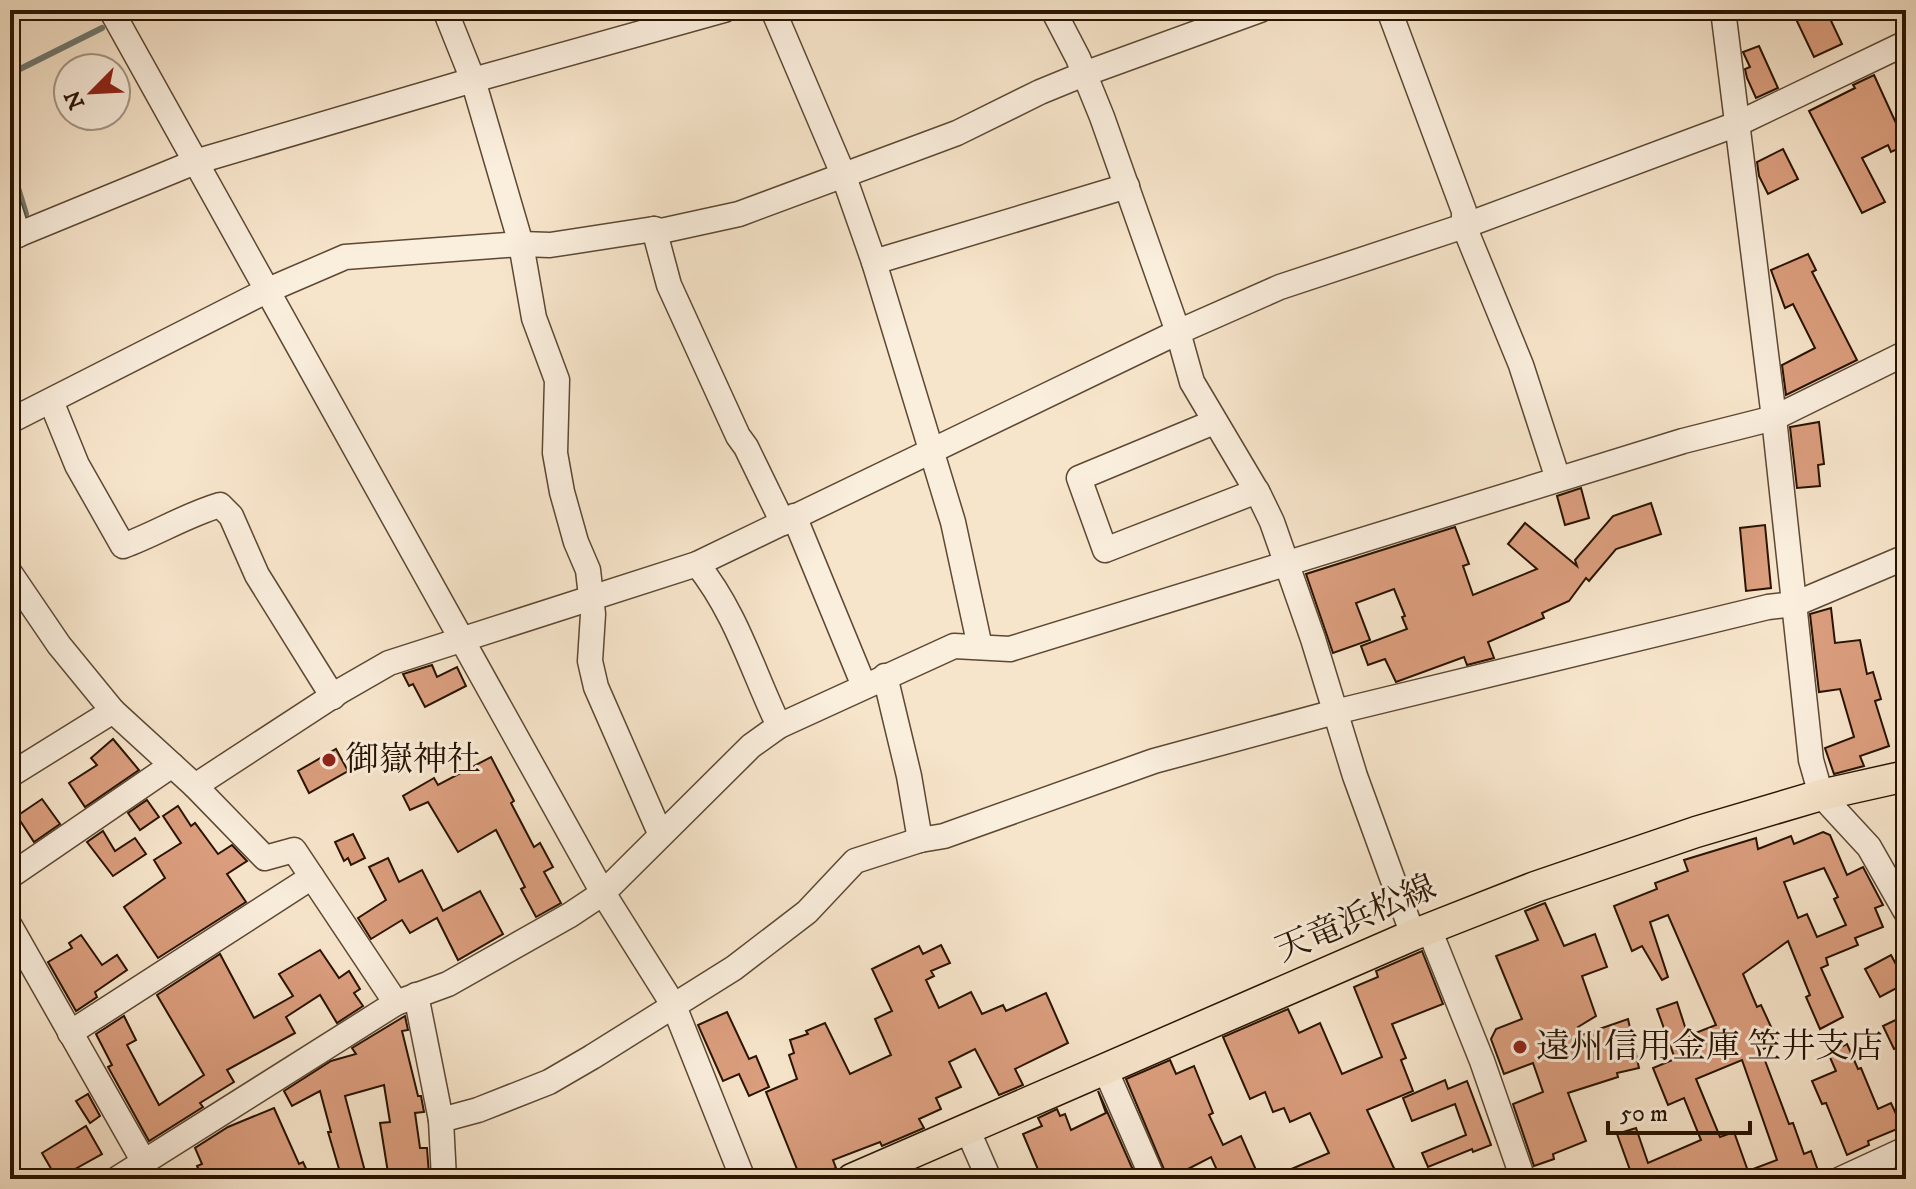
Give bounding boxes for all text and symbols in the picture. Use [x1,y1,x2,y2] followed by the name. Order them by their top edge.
[52,52,132,132] north arrow
[59,86,91,113] text: N
[345,739,481,781] place label: 御嶽神社
[320,751,338,769] marker: 御嶽神社
[1270,866,1442,972] street label: 天竜浜松線
[1536,1026,1883,1068] place label: 遠州信用金庫 笠井支店
[1511,1038,1529,1056] marker: 遠州信用金庫 笠井支店
[1608,1085,1750,1135] scale bar
[1620,1099,1668,1129] text: 50 m

